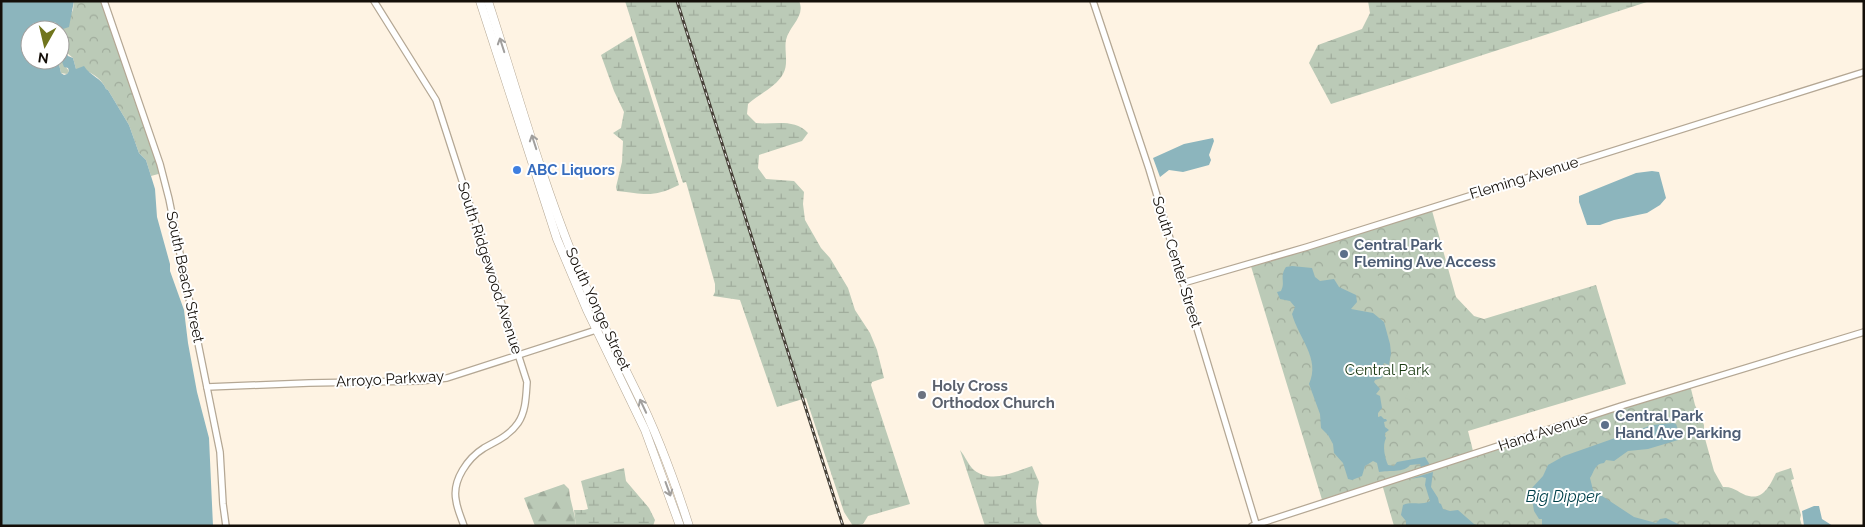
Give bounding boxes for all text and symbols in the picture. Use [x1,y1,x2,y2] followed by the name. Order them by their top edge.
[20,20,70,70] north arrow
[497,38,507,54] one-way arrow
[37,49,50,67] text: N
[528,135,538,151] one-way arrow
[1467,153,1581,203] street label: Fleming Avenue
[527,161,615,179] place label: ABC Liquors
[511,164,523,176] marker: ABC Liquors
[454,180,526,356] street label: South Ridgewood Avenue
[1148,194,1206,330] street label: South Center Street
[162,210,208,344] street label: South Beach Street
[1354,236,1496,271] place label: Central Park Fleming Ave Access
[562,245,634,373] street label: South Yonge Street
[1338,248,1350,260] marker: Central Park Fleming Ave Access
[1345,361,1429,379] park label: Central Park
[335,367,445,391] street label: Arroyo Parkway
[932,377,1055,412] place label: Holy Cross Orthodox Church
[916,389,928,401] marker: Holy Cross Orthodox Church
[638,399,647,414] one-way arrow
[1615,407,1741,442] place label: Central Park Hand Ave Parking
[1496,409,1590,455] street label: Hand Avenue
[1599,419,1611,431] marker: Central Park Hand Ave Parking
[664,481,673,496] one-way arrow
[1526,487,1601,506] water label: Big Dipper

